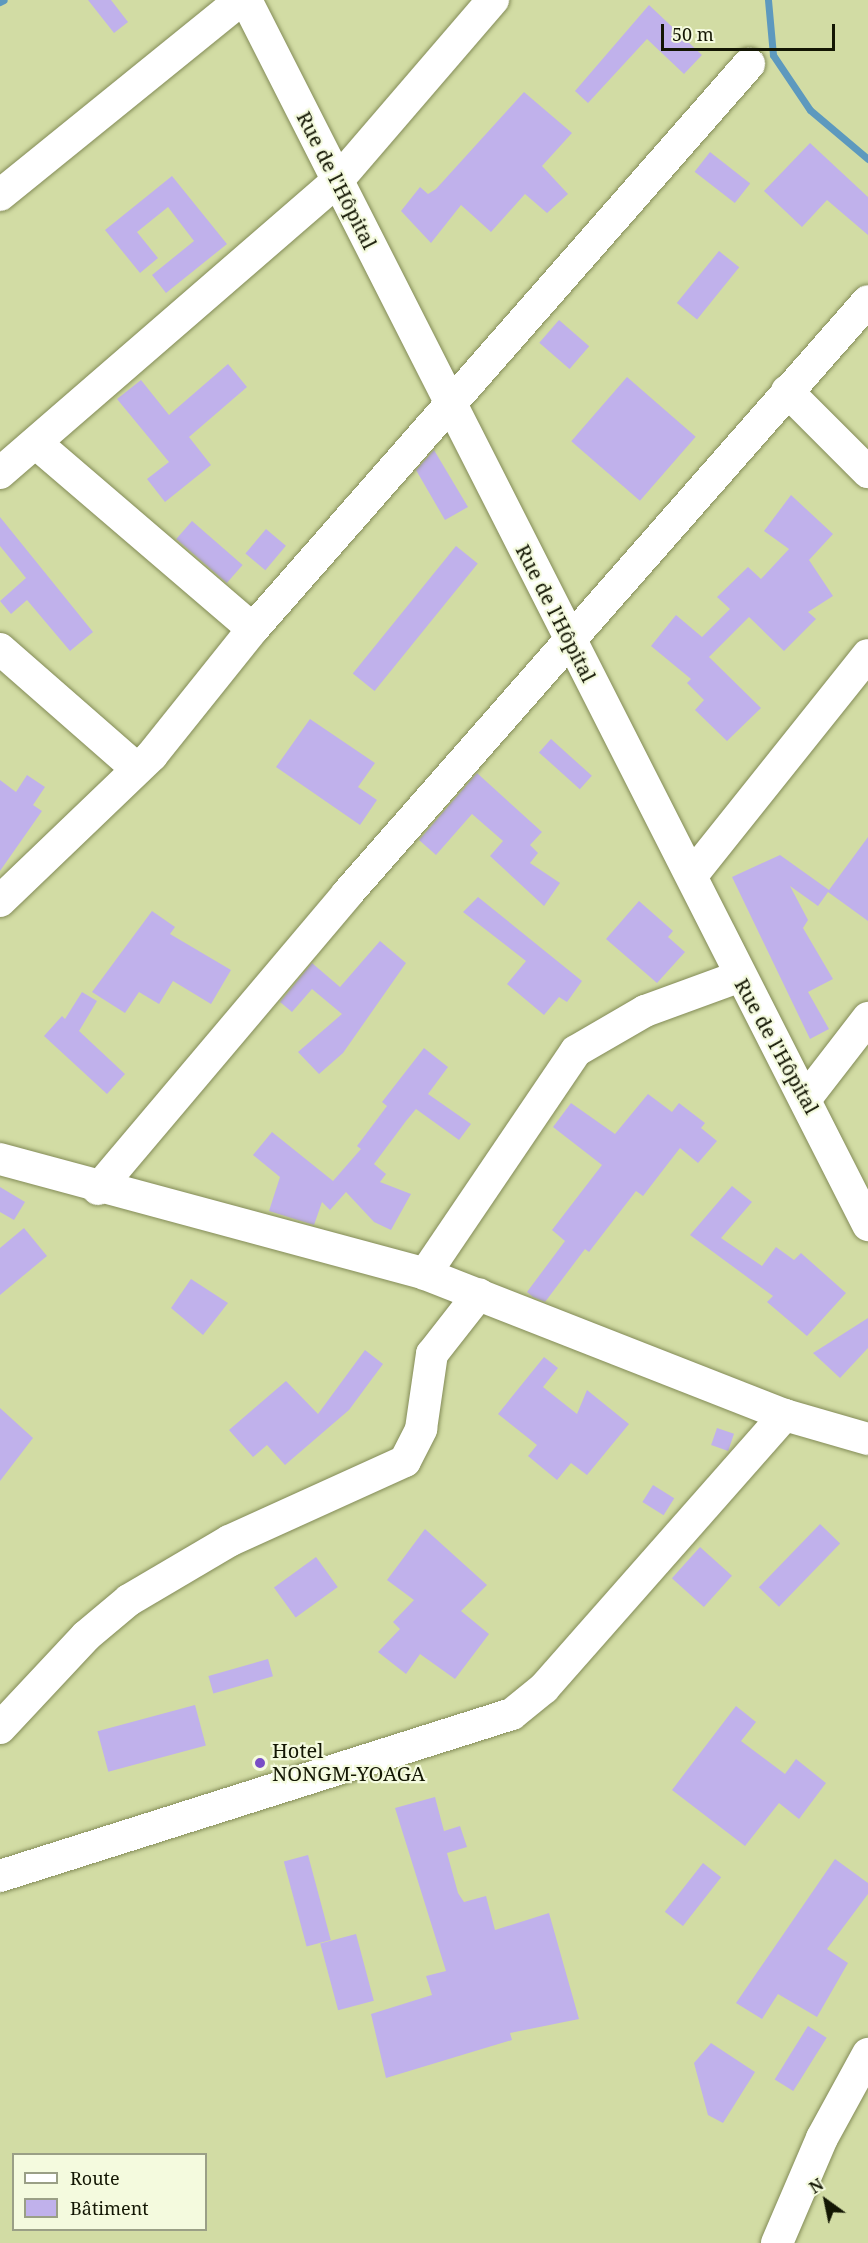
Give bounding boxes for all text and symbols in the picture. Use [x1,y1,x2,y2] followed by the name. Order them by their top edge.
[664,12,838,50] scale bar
[672,22,714,46] text: 50 m
[292,107,382,253] street label: Rue de l'Hôpital
[511,540,601,686] street label: Rue de l'Hôpital
[730,974,824,1118] street label: Rue de l'Hôpital
[272,1739,425,1786] place label: Hotel NONGM-YOAGA
[253,1756,267,1770] marker: Hotel NONGM-YOAGA
[12,2153,207,2231] legend
[70,2166,120,2190] text: Route
[796,2171,856,2231] north arrow
[805,2173,827,2199] text: N
[70,2196,149,2220] text: Bâtiment

